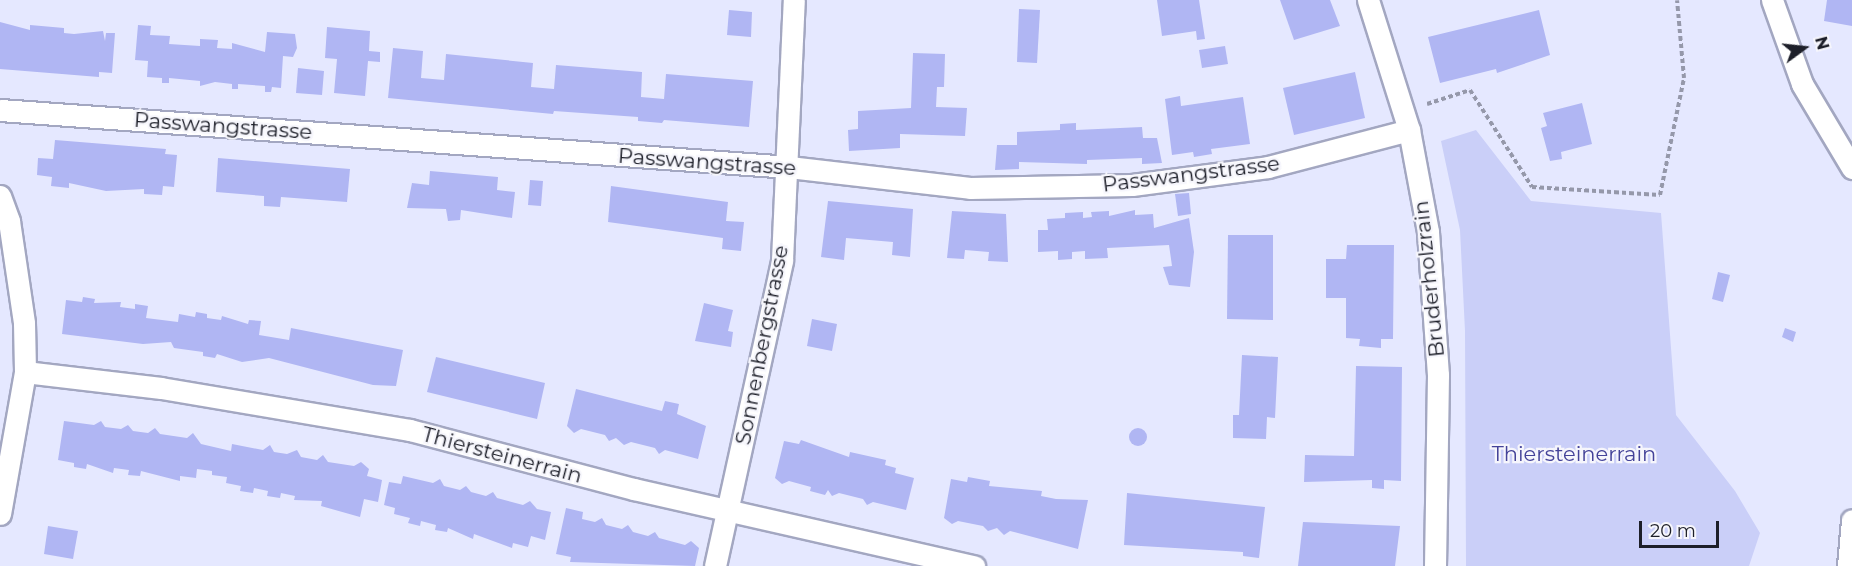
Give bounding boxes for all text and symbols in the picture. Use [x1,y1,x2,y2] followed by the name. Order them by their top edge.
[1774,18,1834,78] north arrow
[1811,35,1833,52] text: N
[133,107,313,145] street label: Passwangstrasse
[617,143,797,181] street label: Passwangstrasse
[1101,151,1281,197] street label: Passwangstrasse
[1408,200,1450,358] street label: Bruderholzrain
[730,243,794,447] street label: Sonnenbergstrasse
[419,422,585,488] street label: Thiersteinerrain
[1492,441,1656,467] park label: Thiersteinerrain
[1642,509,1722,547] scale bar
[1650,520,1696,542] text: 20 m

